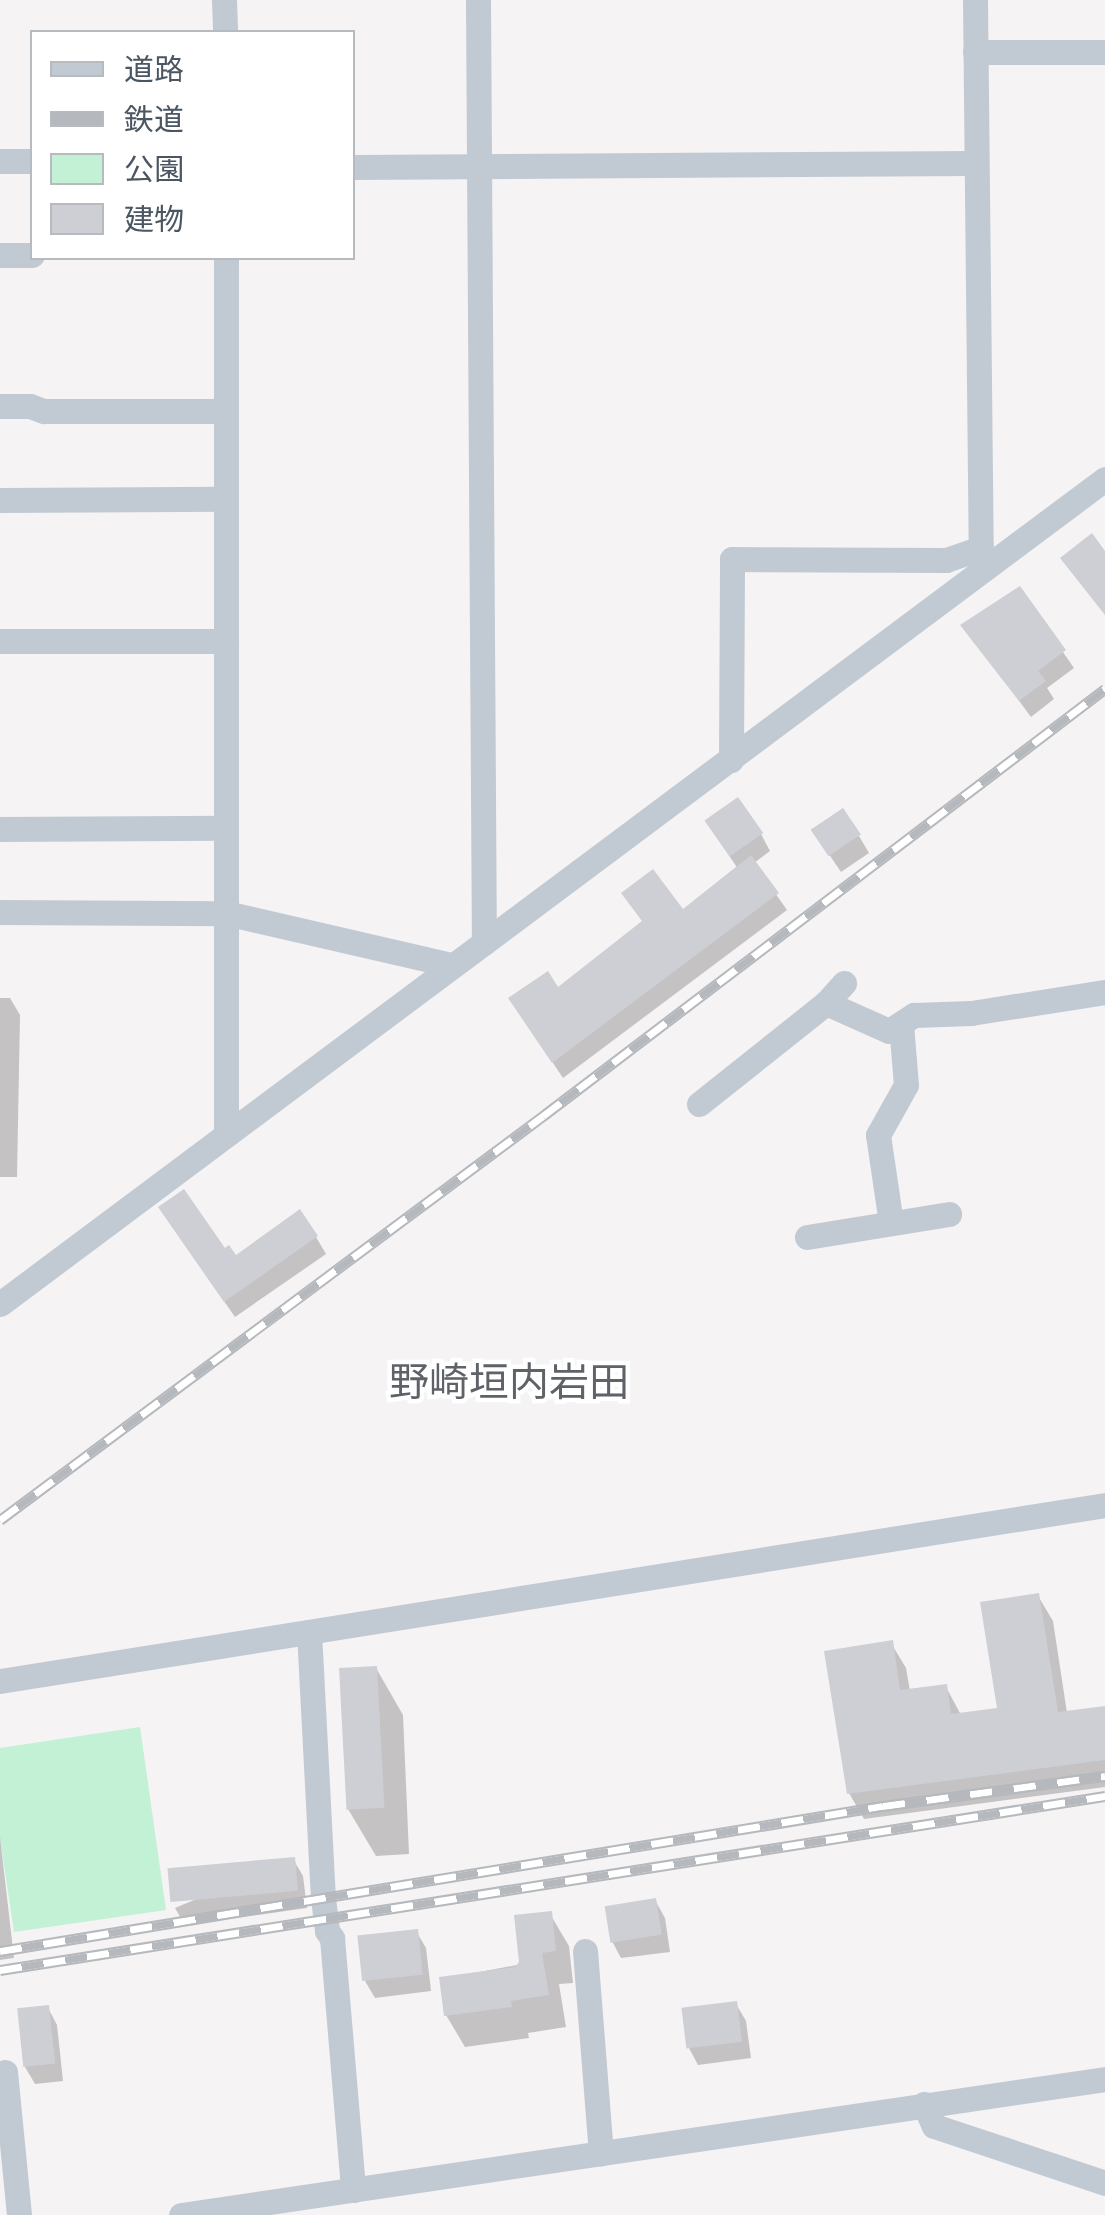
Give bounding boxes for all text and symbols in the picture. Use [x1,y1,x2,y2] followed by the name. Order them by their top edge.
[30,30,355,260] legend
[124,48,184,91] text: 道路
[124,98,184,141] text: 鉄道
[124,148,184,191] text: 公園
[124,198,184,241] text: 建物
[389,1358,629,1406] district label: 野崎垣内岩田

